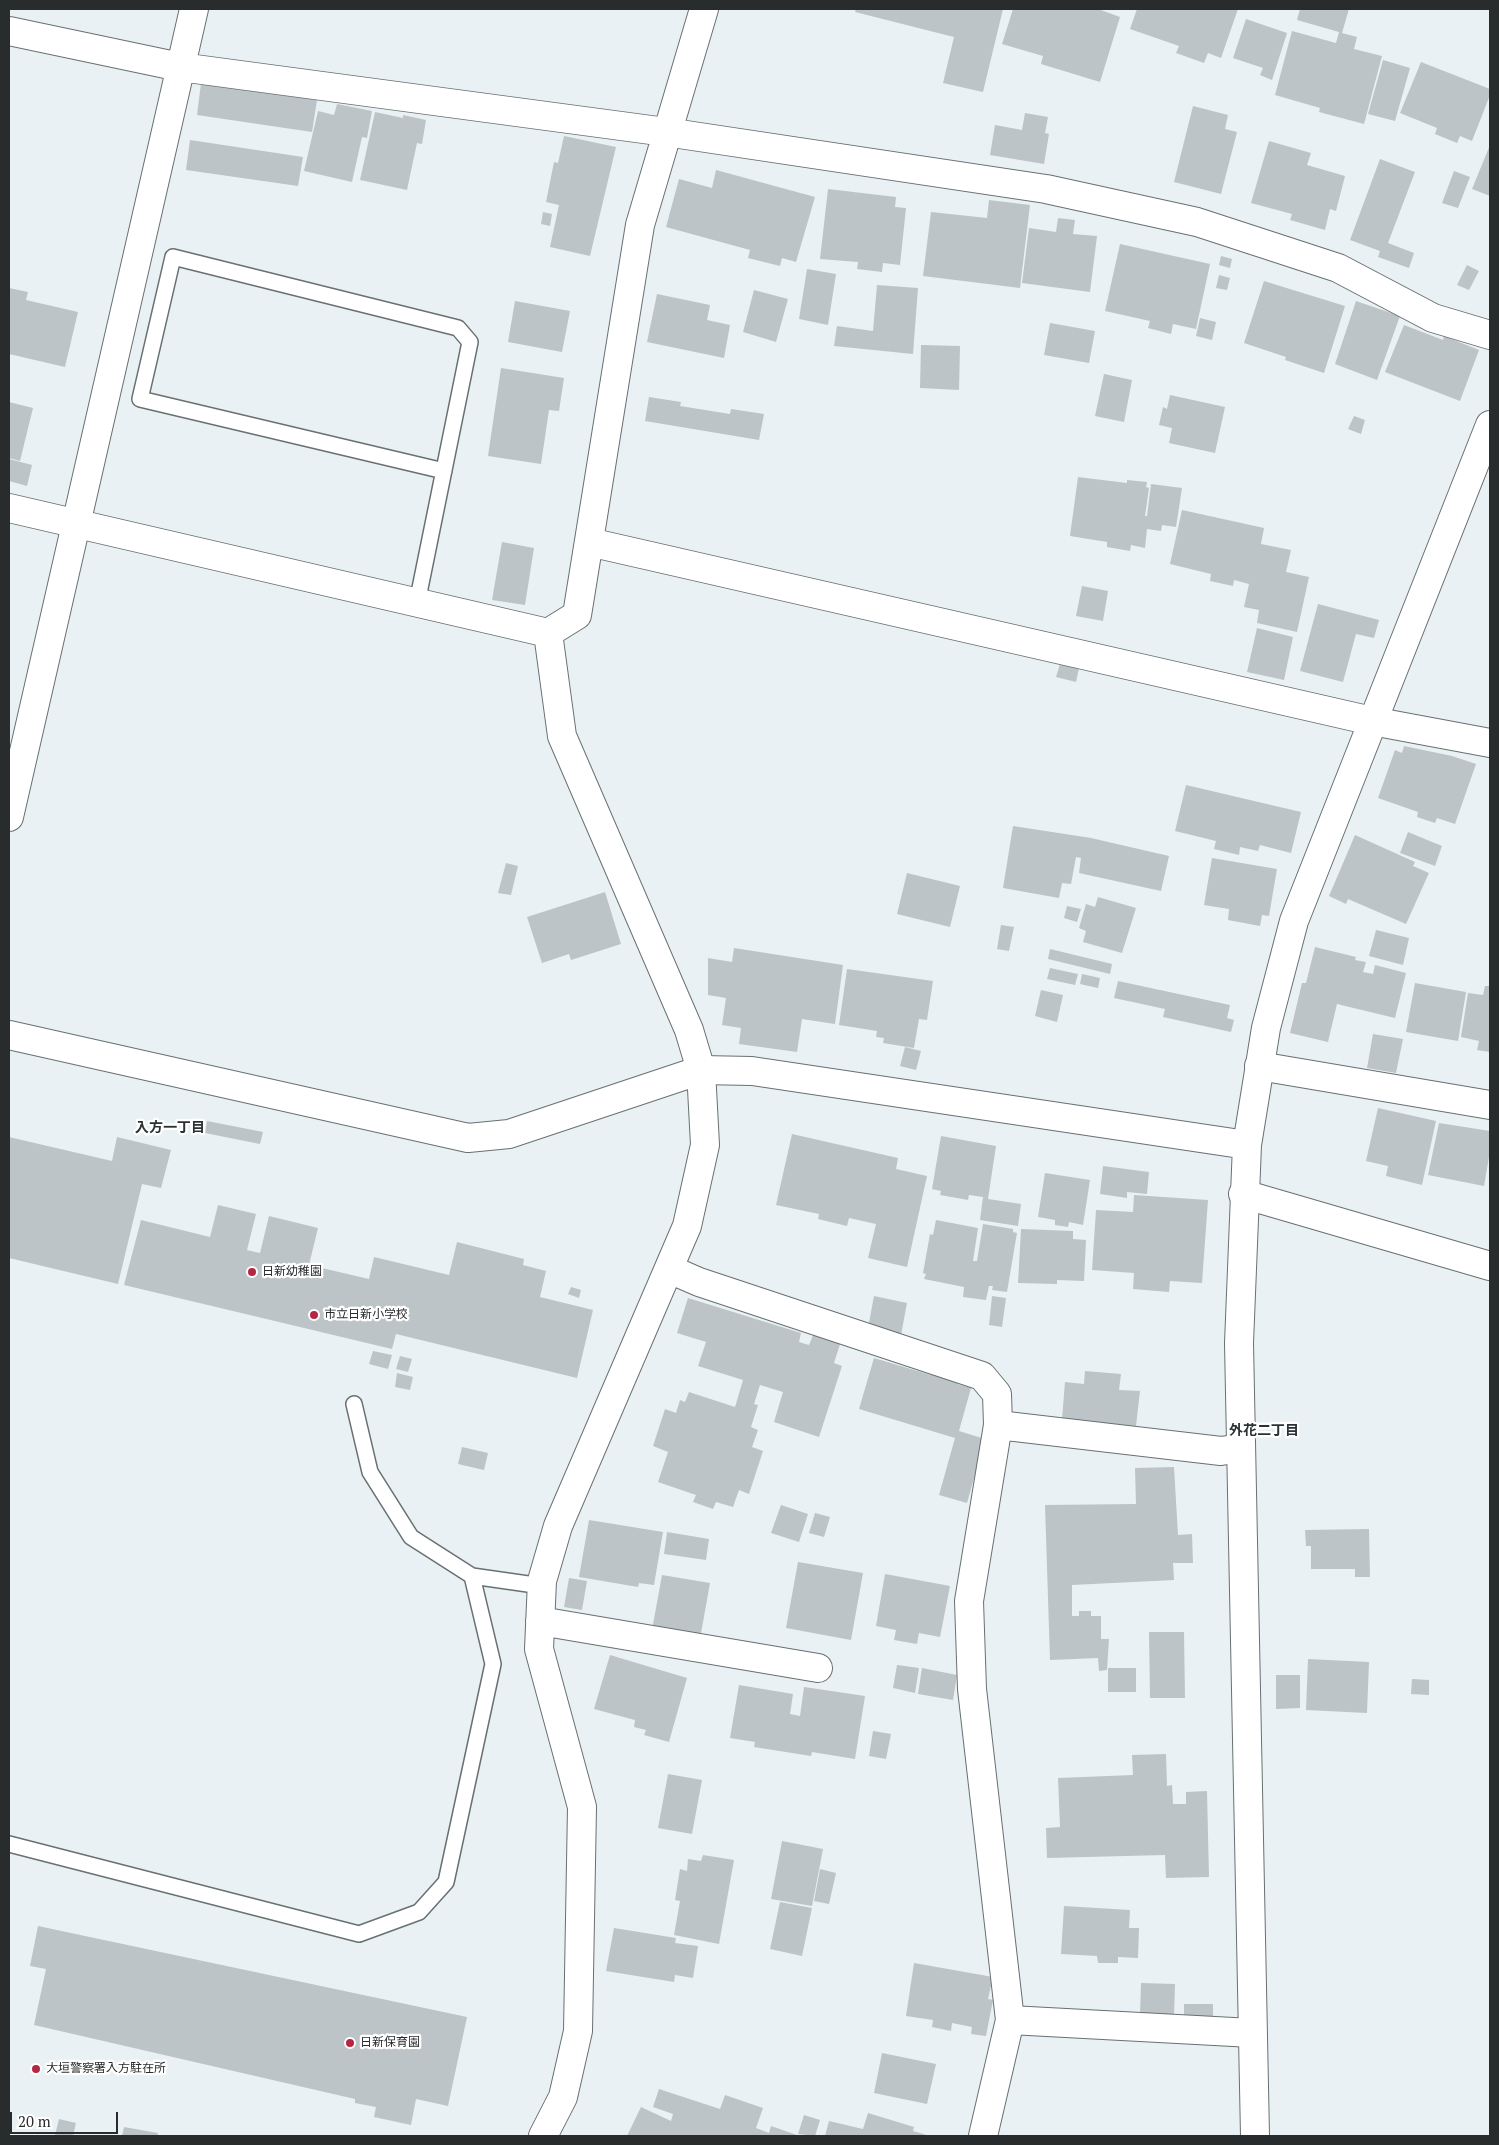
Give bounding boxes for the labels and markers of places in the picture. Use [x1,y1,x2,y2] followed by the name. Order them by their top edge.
[262,1265,322,1279] place label: 日新幼稚園
[246,1266,258,1278] marker: 日新幼稚園
[324,1308,408,1322] place label: 市立日新小学校
[308,1309,320,1321] marker: 市立日新小学校
[360,2036,420,2050] place label: 日新保育園
[344,2037,356,2049] marker: 日新保育園
[46,2062,166,2076] place label: 大垣警察署入方駐在所
[30,2063,42,2075] marker: 大垣警察署入方駐在所

